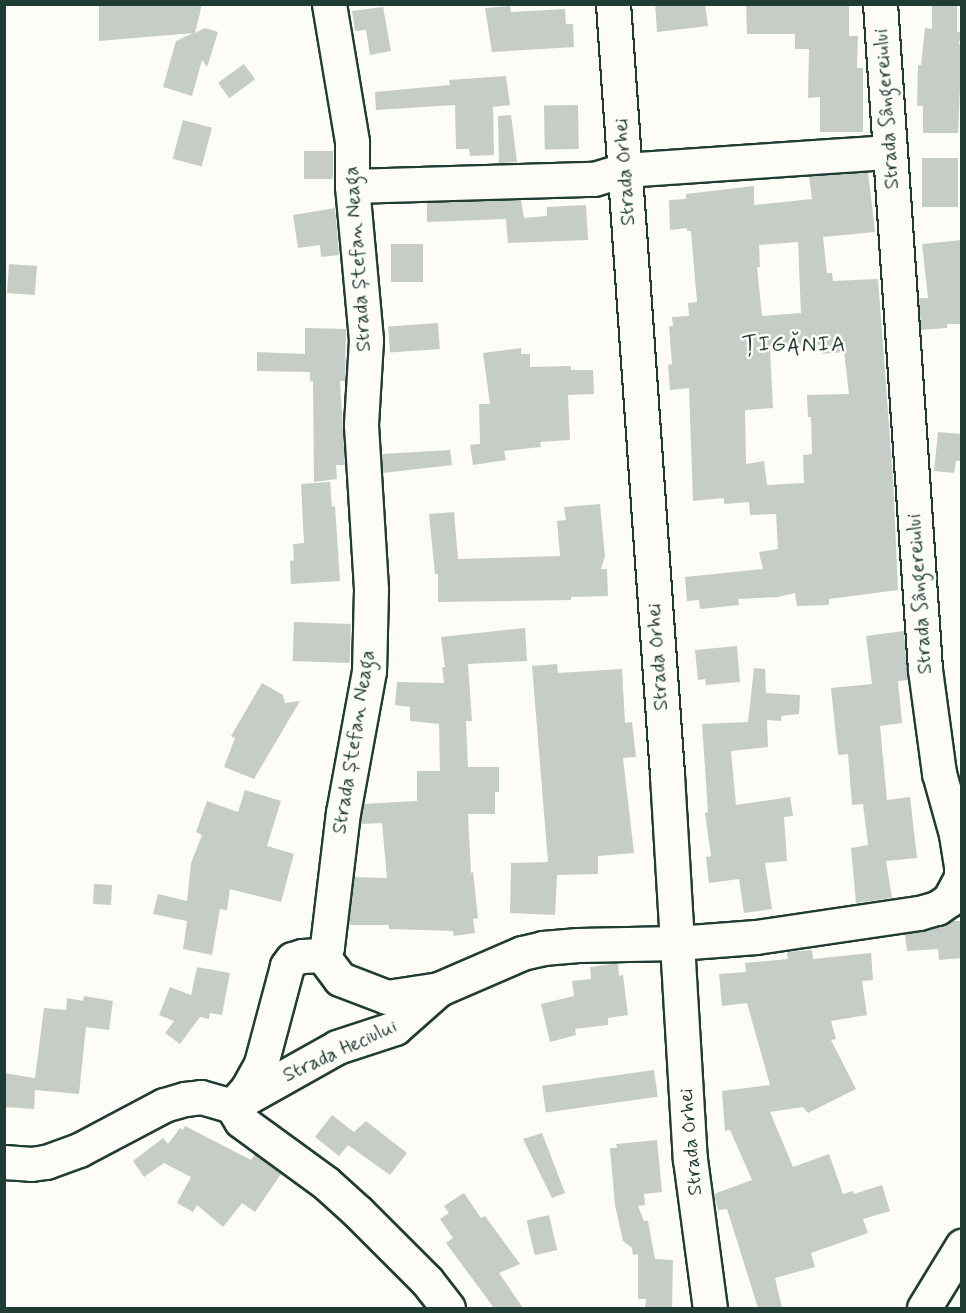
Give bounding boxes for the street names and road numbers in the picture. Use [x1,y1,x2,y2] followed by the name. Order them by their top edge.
[869,28,905,190] street label: Strada Sângereiului
[609,117,641,227] street label: Strada Orhei
[339,164,377,354] street label: Strada Ștefan Neaga
[902,513,938,675] street label: Strada Sângereiului
[642,602,674,712] street label: Strada Orhei
[327,647,381,837] street label: Strada Ștefan Neaga
[277,1013,403,1089] street label: Strada Heciului
[674,1087,708,1197] street label: Strada Orhei

